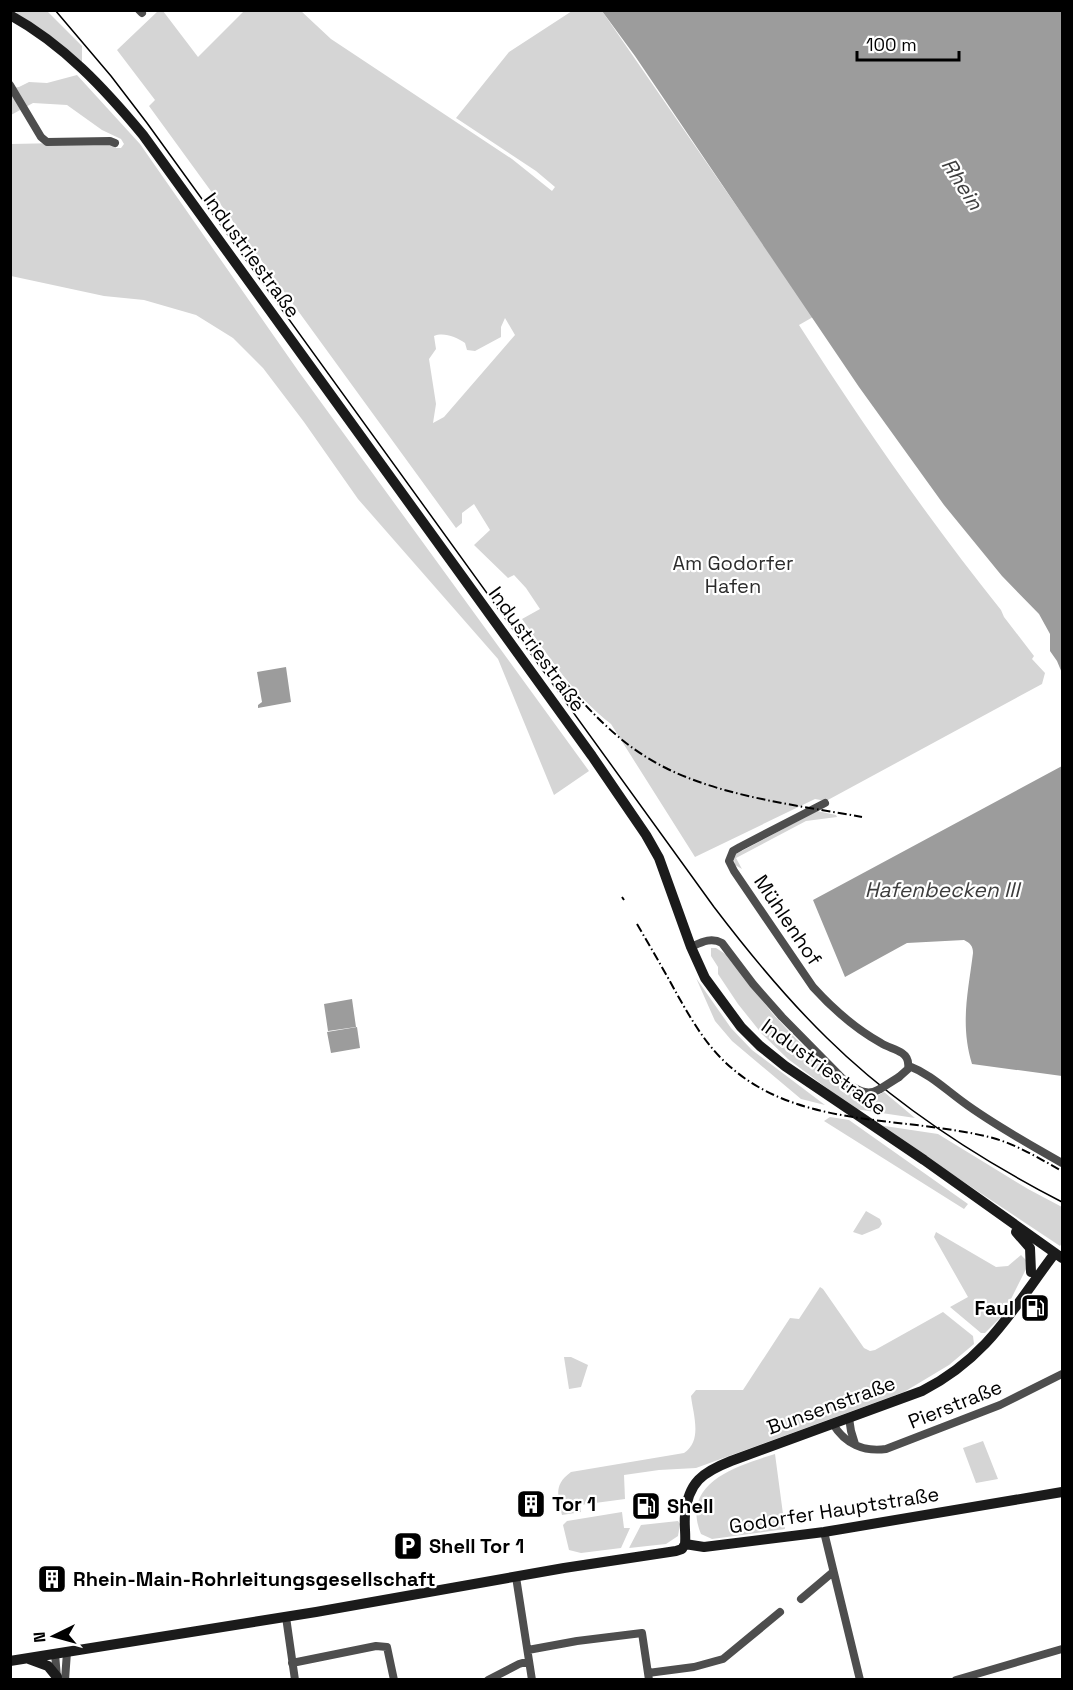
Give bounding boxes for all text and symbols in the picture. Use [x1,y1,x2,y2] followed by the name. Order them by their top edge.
[857,24,959,62] scale bar
[866,33,917,56] text: 100 m
[936,153,990,216] water label: Rhein
[198,187,306,323] street label: Industriestraße
[672,550,794,599] park label: Am Godorfer Hafen
[483,581,591,717] street label: Industriestraße
[748,870,828,970] street label: Mühlenhof
[865,876,1022,903] water label: Hafenbecken III
[756,1013,892,1121] street label: Industriestraße
[1019,1292,1051,1324] fuel station icon: Faul
[975,1295,1014,1321] place label: Faul
[763,1370,899,1440] street label: Bunsenstraße
[904,1373,1006,1435] street label: Pierstraße
[727,1481,941,1539] street label: Godorfer Hauptstraße
[515,1488,547,1520] building icon: Tor 1
[630,1490,662,1522] fuel station icon: Shell
[552,1491,596,1517] place label: Tor 1
[667,1493,714,1519] place label: Shell
[392,1530,424,1562] parking icon: Shell Tor 1
[429,1533,524,1559] place label: Shell Tor 1
[36,1563,68,1595] building icon: Rhein-Main-Rohrleitungsgesellschaft
[73,1566,436,1592] place label: Rhein-Main-Rohrleitungsgesellschaft
[24,1606,84,1666] north arrow
[29,1631,50,1644] text: N

